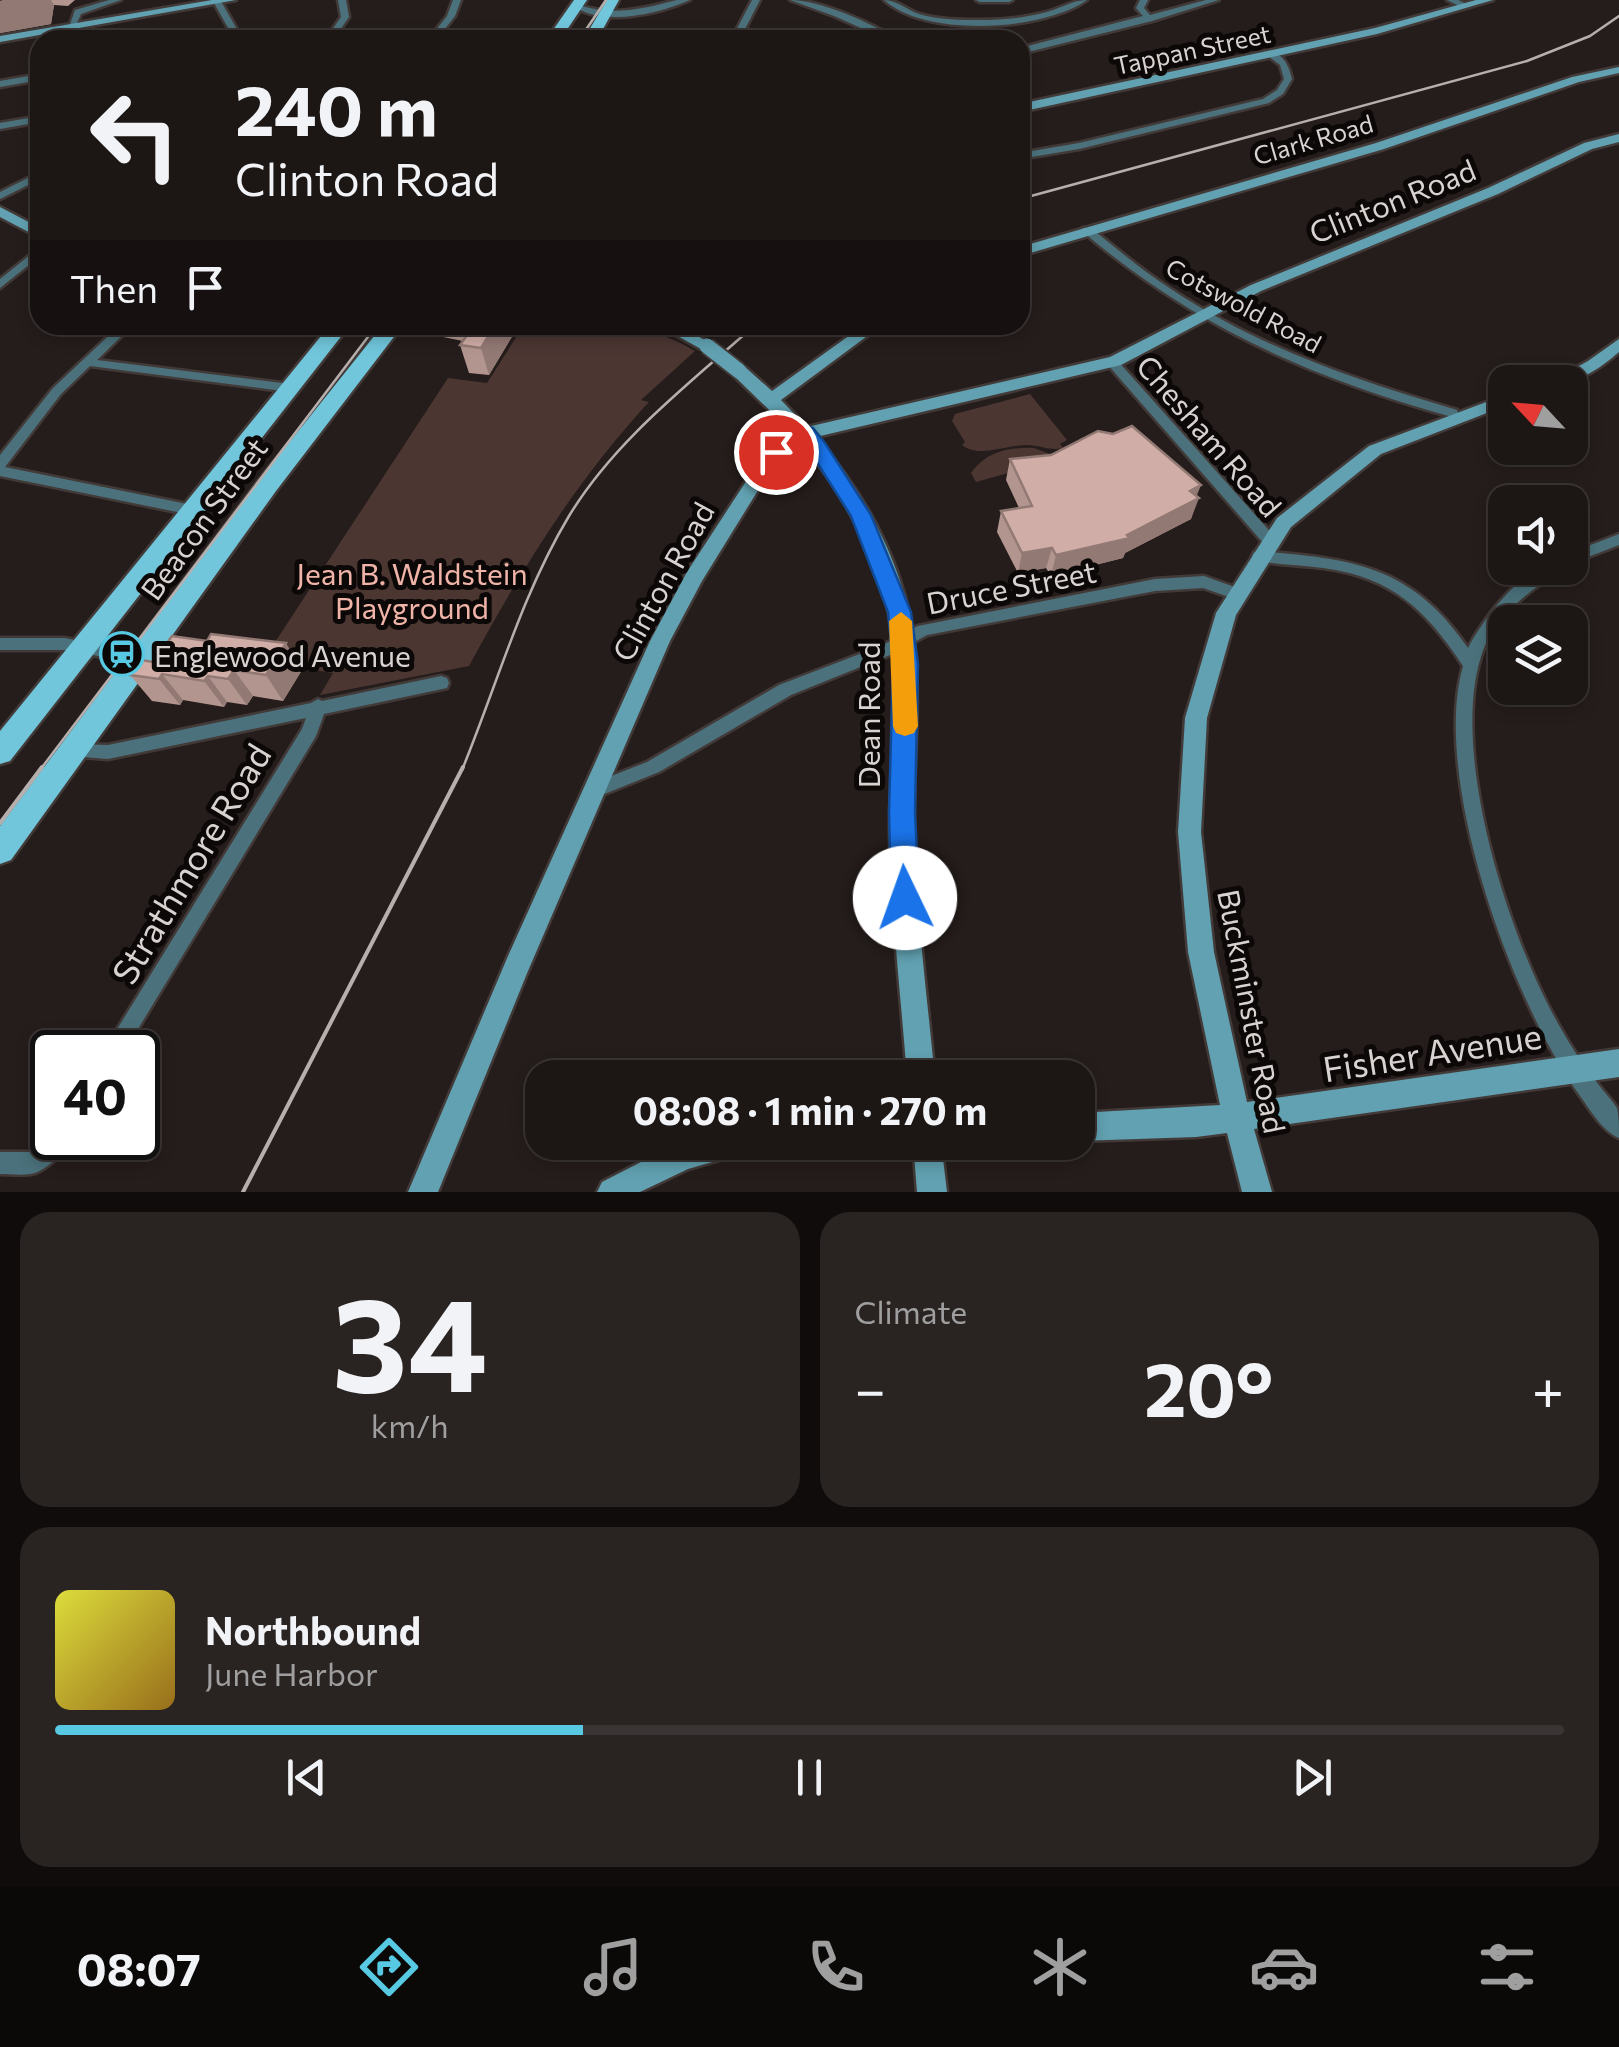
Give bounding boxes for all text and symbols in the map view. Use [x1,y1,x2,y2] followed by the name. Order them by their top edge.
[1111,18,1273,80] street label: Tappan Street
[235,65,438,150] text: 240 m
[70,70,200,200] icon: left
[1250,108,1376,170] street label: Clark Road
[235,150,499,205] text: Clinton Road
[1303,150,1481,250] street label: Clinton Road
[1161,251,1327,359] street label: Cotswold Road
[178,260,233,315] icon: arrive
[70,264,158,311] text: Then
[1130,347,1290,523] street label: Chesham Road
[1488,365,1588,465] north arrow
[1488,365,1588,705] map controls
[734,410,819,495] pin
[749,425,804,480] icon: arrive
[132,430,274,606] street label: Beacon Street
[1488,485,1588,585] button: sound
[603,495,721,667] street label: Clinton Road
[923,551,1099,621] street label: Druce Street
[296,554,528,625] park label: Jean B. Waldstein Playground
[1488,605,1588,705] button: layers
[99,631,145,677] station icon: Englewood Avenue
[154,636,411,673] place label: Englewood Avenue
[849,642,886,788] street label: Dean Road
[101,735,279,991] street label: Strathmore Road
[853,846,957,950] position arrow
[1211,886,1295,1136] street label: Buckminster Road
[1320,1012,1544,1090] street label: Fisher Avenue
[30,1030,160,1160] speed limit sign: 40
[633,1086,987,1133] text: 08:08 · 1 min · 270 m
[332,1260,487,1419] text: 34
[855,1291,967,1331] text: Climate
[1144,1341,1273,1432] text: 20°
[855,1354,886,1421] text: −
[1532,1354,1564,1421] text: +
[371,1405,449,1445] text: km/h
[205,1606,421,1653] text: Northbound
[205,1653,378,1693] text: June Harbor
[279,1750,334,1805] icon: previous
[782,1750,837,1805] icon: pause
[1285,1750,1340,1805] icon: next
[354,1932,424,2002] icon: directions
[578,1932,648,2002] icon: music
[801,1932,871,2002] icon: phone
[1025,1932,1095,2002] icon: climate
[1249,1932,1319,2002] icon: car
[1472,1932,1542,2002] icon: filters
[77,1940,201,1995] text: 08:07

